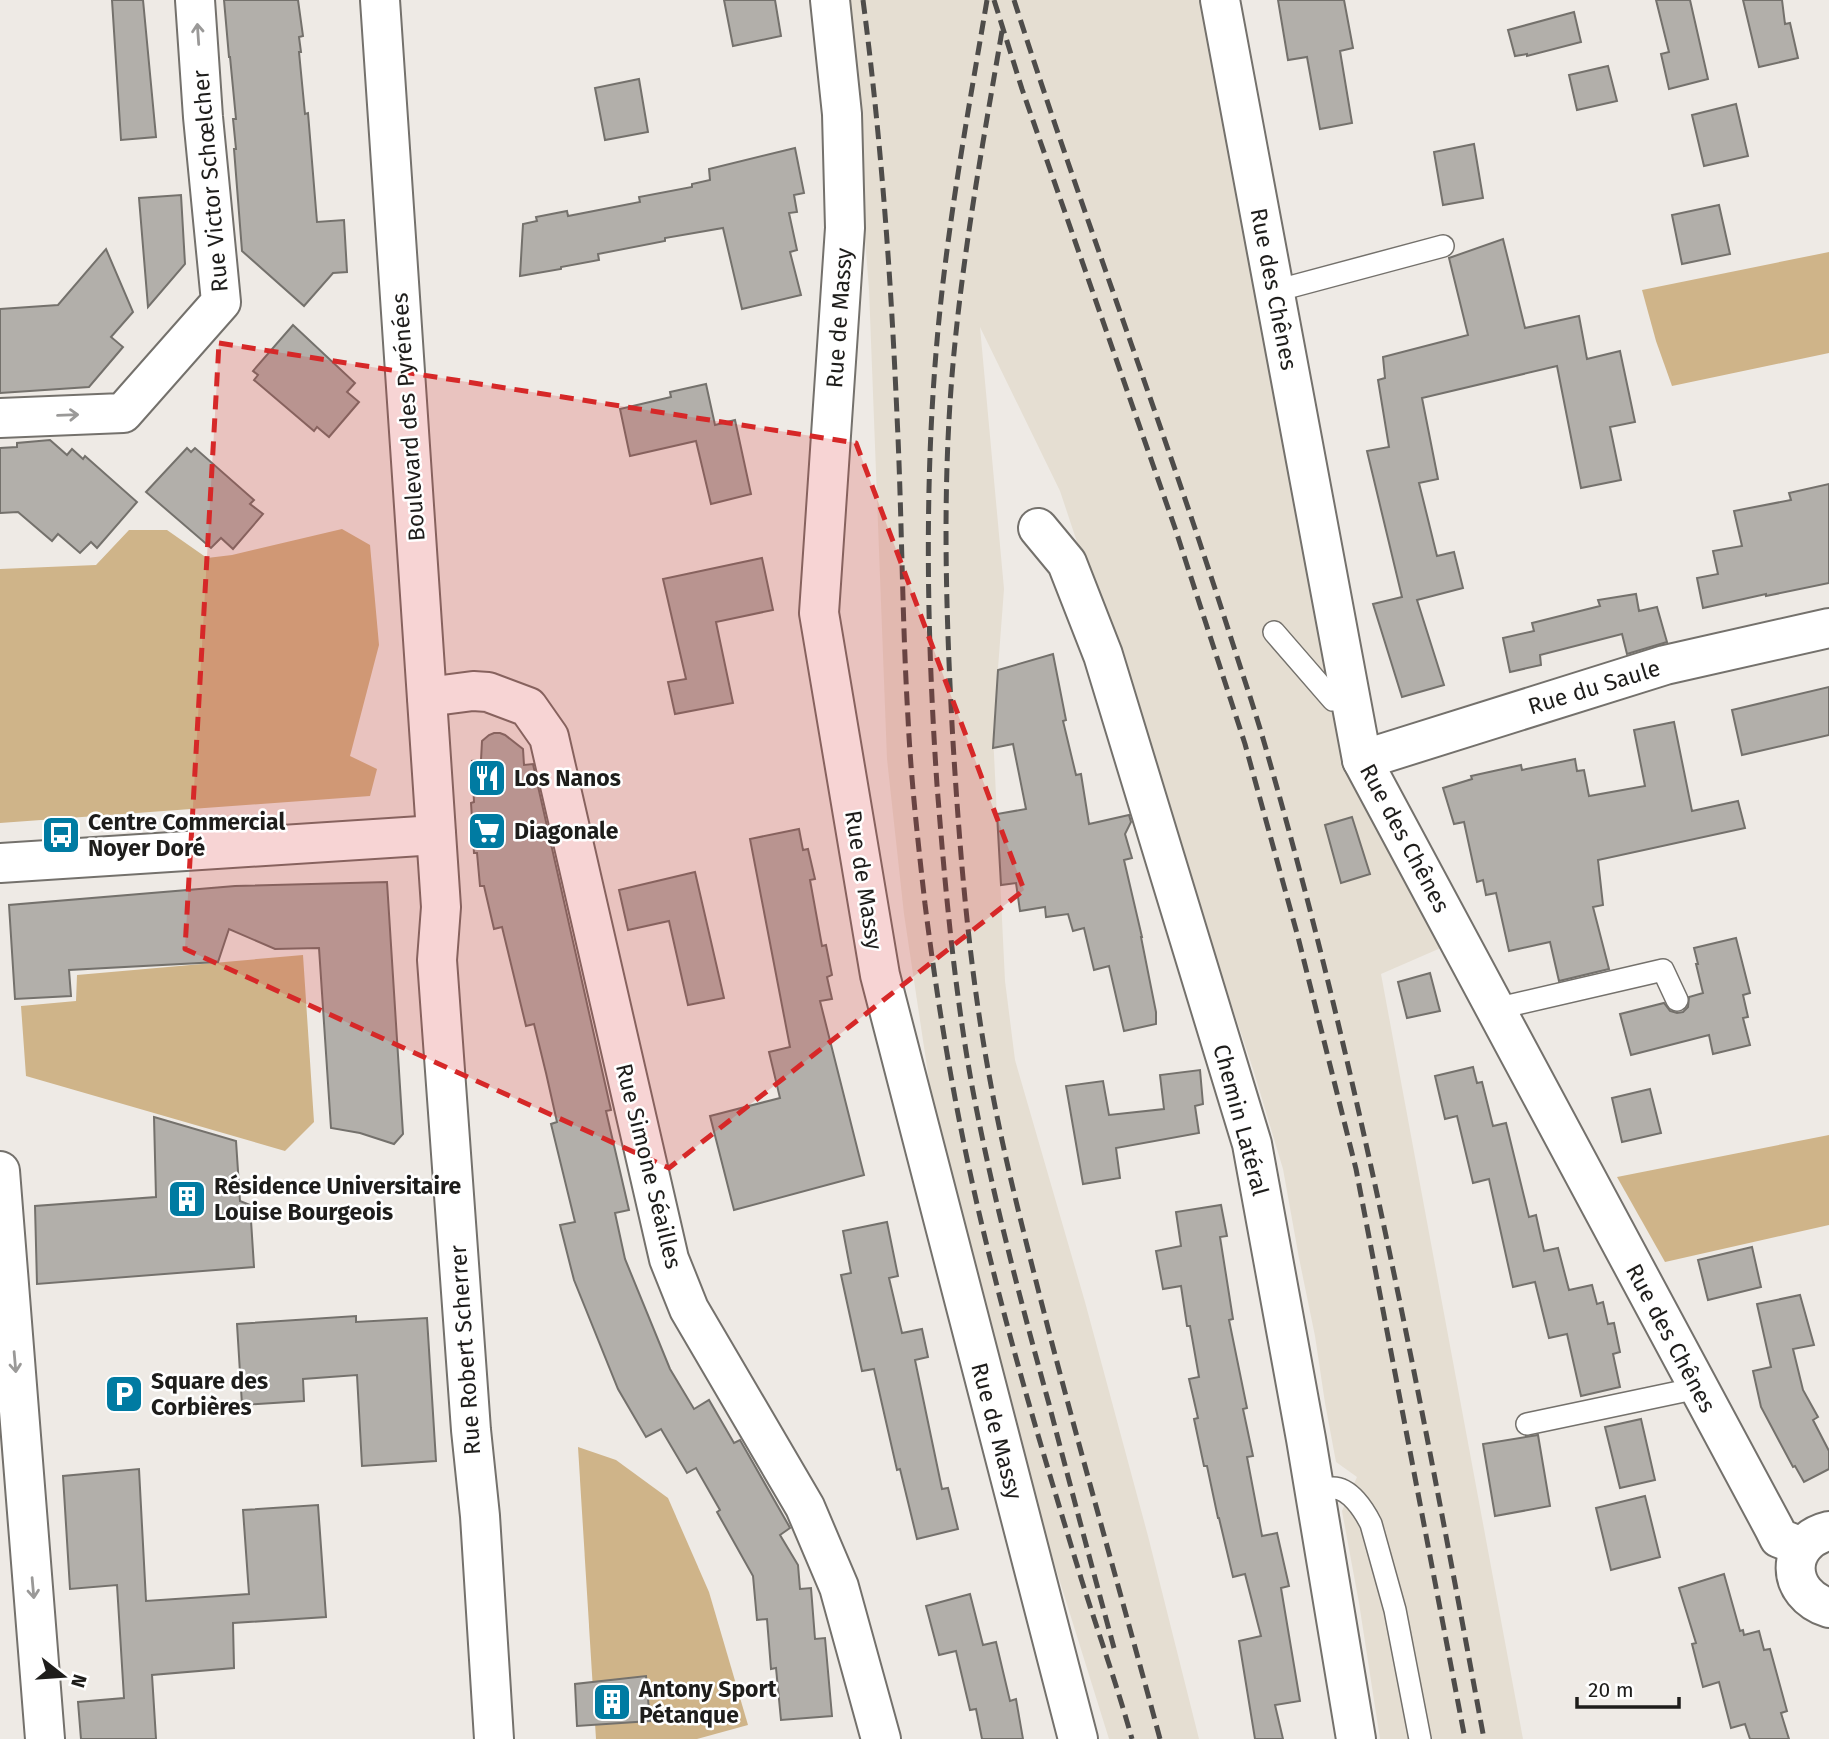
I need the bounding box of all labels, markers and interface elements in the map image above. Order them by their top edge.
one-way arrow [191,23,204,45]
street label: Rue Victor Schœlcher [186,69,234,293]
street label: Rue des Chênes [1245,206,1303,372]
street label: Rue de Massy [820,246,858,389]
street label: Boulevard des Pyrénées [385,292,431,542]
one-way arrow [56,409,79,422]
street label: Rue du Saule [1525,654,1663,720]
restaurant icon: Los Nanos [466,757,508,799]
street label: Rue des Chênes [1354,759,1456,917]
place label: Los Nanos [514,764,621,792]
place label: Centre Commercial Noyer Doré [88,808,285,862]
street label: Rue de Massy [839,808,889,952]
supermarket icon: Diagonale [466,810,508,852]
bus stop icon: Centre Commercial Noyer Doré [40,814,82,856]
place label: Diagonale [514,817,619,845]
street label: Chemin Latéral [1207,1041,1275,1199]
street label: Rue Simone Séailles [610,1060,688,1272]
place label: Résidence Universitaire Louise Bourgeois [214,1172,461,1226]
building icon: Résidence Universitaire Louise Bourgeois [166,1178,208,1220]
street label: Rue Robert Scherrer [444,1244,486,1456]
street label: Rue des Chênes [1620,1259,1722,1417]
one-way arrow [9,1350,22,1372]
street label: Rue de Massy [965,1359,1029,1503]
place label: Square des Corbières [151,1367,268,1421]
parking icon: Square des Corbières [103,1373,145,1415]
one-way arrow [27,1577,40,1599]
north arrow [28,1641,98,1711]
scale bar [1577,1666,1678,1710]
text: N [66,1671,92,1690]
place label: Antony Sport Pétanque [638,1675,778,1729]
text: 20 m [1588,1677,1634,1703]
building icon: Antony Sport Pétanque [591,1681,633,1723]

